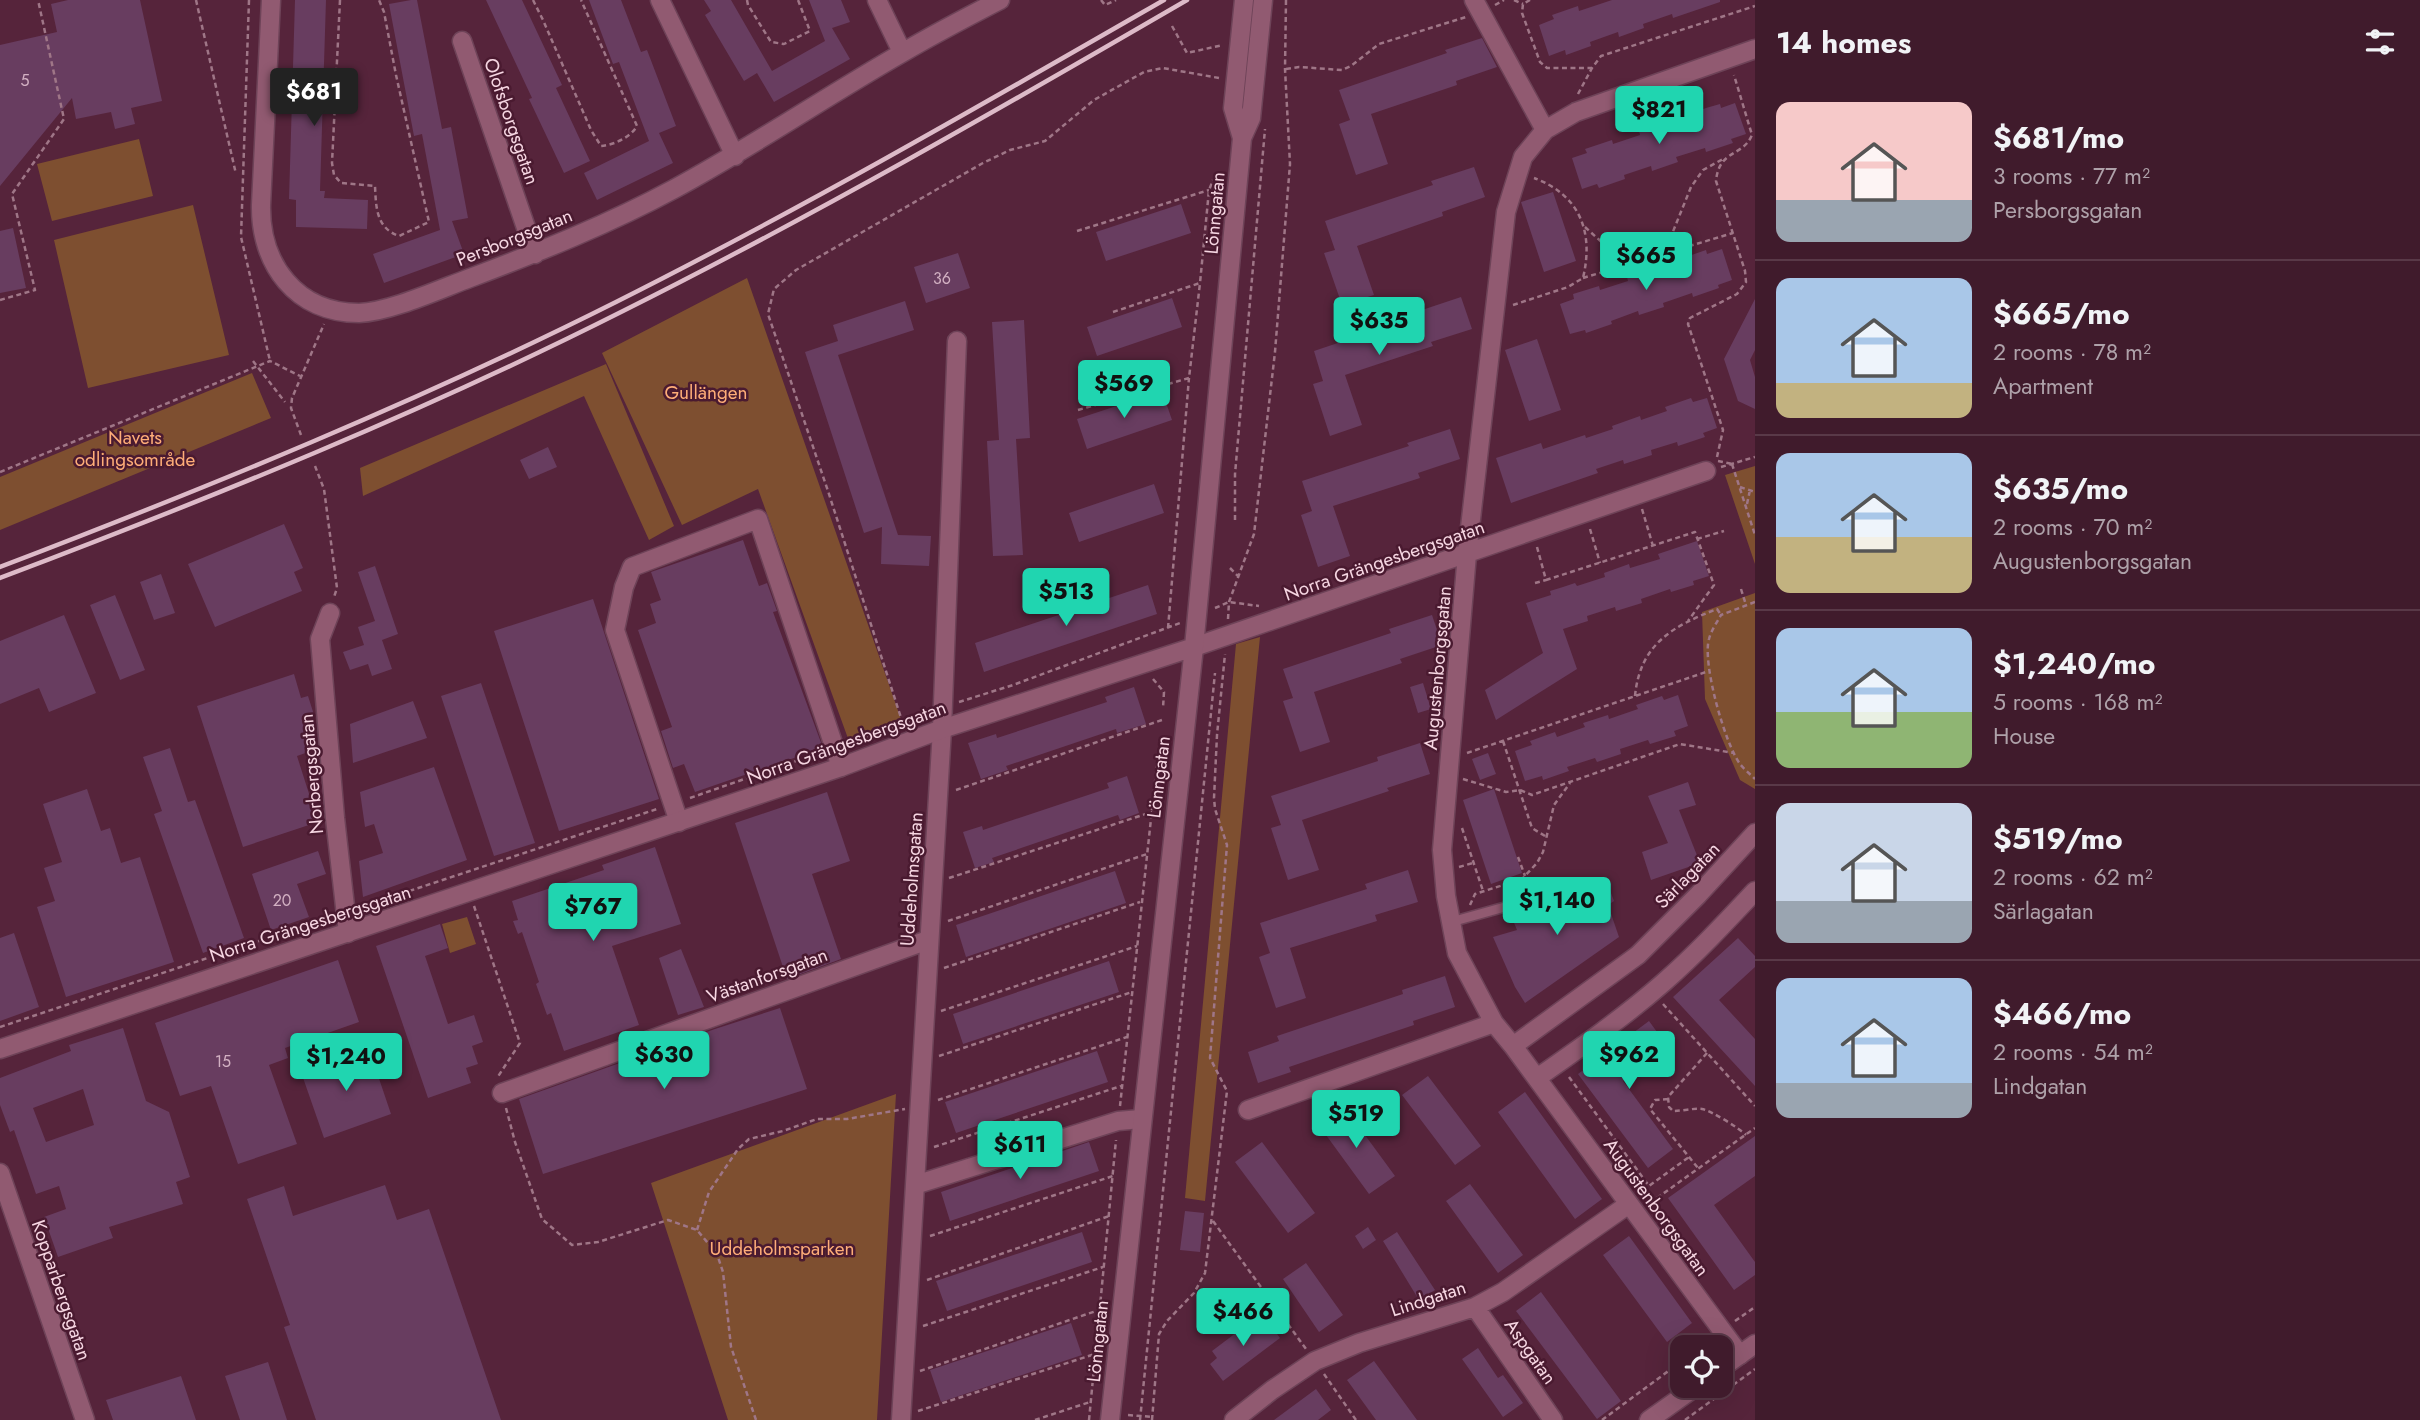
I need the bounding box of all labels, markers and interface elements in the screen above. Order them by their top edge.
text: 14 homes [1776,21,1911,64]
icon: filters [2361,23,2399,61]
street label: Olofsborgsgatan [477,54,546,188]
pin: $681 [273,68,355,128]
house number: 5 [20,69,30,92]
text: $681 [286,74,342,108]
pin: $821 [1618,86,1700,146]
text: $821 [1631,92,1687,126]
text: $681/mo [1993,116,2124,159]
icon: home [1832,130,1916,214]
text: 3 rooms · 77 m² [1993,159,2150,193]
street label: Lönngatan [1197,171,1232,255]
text: Persborgsgatan [1993,193,2142,227]
street label: Persborgsgatan [452,202,576,273]
pin: $665 [1605,232,1687,292]
text: $665 [1616,238,1676,272]
house number: 36 [933,267,951,290]
text: $665/mo [1993,292,2130,335]
pin: $635 [1338,298,1420,357]
text: $635 [1350,303,1408,337]
icon: home [1832,306,1916,390]
text: 2 rooms · 78 m² [1993,335,2151,369]
pin: $569 [1083,360,1165,420]
text: $569 [1094,366,1154,400]
text: Apartment [1993,369,2093,403]
park label: Gullängen [664,379,748,406]
park label: Navets odlingsområde [75,424,195,473]
text: $635/mo [1993,467,2128,510]
icon: home [1832,481,1916,565]
text: 2 rooms · 70 m² [1993,510,2152,544]
street label: Norra Grängesbergsgatan [1280,513,1488,608]
text: Augustenborgsgatan [1993,544,2192,578]
pin: $513 [1025,568,1107,628]
text: $513 [1038,574,1094,608]
street label: Augustenborgsgatan [1417,585,1458,751]
text: $1,240/mo [1993,642,2156,685]
icon: home [1832,656,1916,740]
text: 5 rooms · 168 m² [1993,685,2162,719]
street label: Norra Grängesbergsgatan [743,694,950,791]
street label: Norbergsgatan [293,713,330,835]
text: House [1993,719,2055,753]
street label: Lönngatan [1140,734,1177,820]
street label: Uddeholmsgatan [893,811,930,947]
text: $519/mo [1993,817,2123,860]
icon: home [1832,831,1916,915]
street label: Särlagatan [1649,836,1726,915]
text: 2 rooms · 62 m² [1993,860,2153,894]
street label: Norra Grängesbergsgatan [206,878,414,969]
pin: $1,140 [1500,878,1614,937]
text: $1,140 [1519,883,1595,917]
pin: $767 [552,884,634,943]
house number: 20 [273,889,291,912]
text: $767 [564,889,622,923]
text: Särlagatan [1993,894,2094,928]
street label: Västanforsgatan [703,941,831,1010]
text: $466/mo [1993,992,2131,1035]
icon: home [1832,1006,1916,1090]
pin: $630 [623,1032,705,1091]
pin: $962 [1588,1032,1670,1091]
pin: $1,240 [289,1034,403,1093]
text: 2 rooms · 54 m² [1993,1035,2153,1069]
text: $630 [634,1037,694,1071]
text: $962 [1599,1037,1659,1071]
text: $1,240 [306,1039,386,1073]
house number: 15 [215,1050,231,1073]
text: Lindgatan [1993,1069,2087,1103]
pin: $519 [1315,1090,1397,1150]
text: $519 [1328,1096,1384,1130]
pin: $611 [979,1122,1061,1181]
text: $611 [993,1127,1047,1161]
street label: Augustenborgsgatan [1597,1133,1716,1282]
street label: Kopparbergsgatan [25,1216,98,1364]
park label: Uddeholmsparken [710,1235,854,1262]
street label: Lindgatan [1387,1274,1469,1323]
pin: $466 [1202,1288,1284,1348]
text: $466 [1212,1294,1274,1328]
street label: Lönngatan [1080,1299,1115,1384]
street label: Aspgatan [1498,1313,1563,1390]
map controls [1670,1335,1733,1398]
button: locate [1670,1335,1733,1398]

